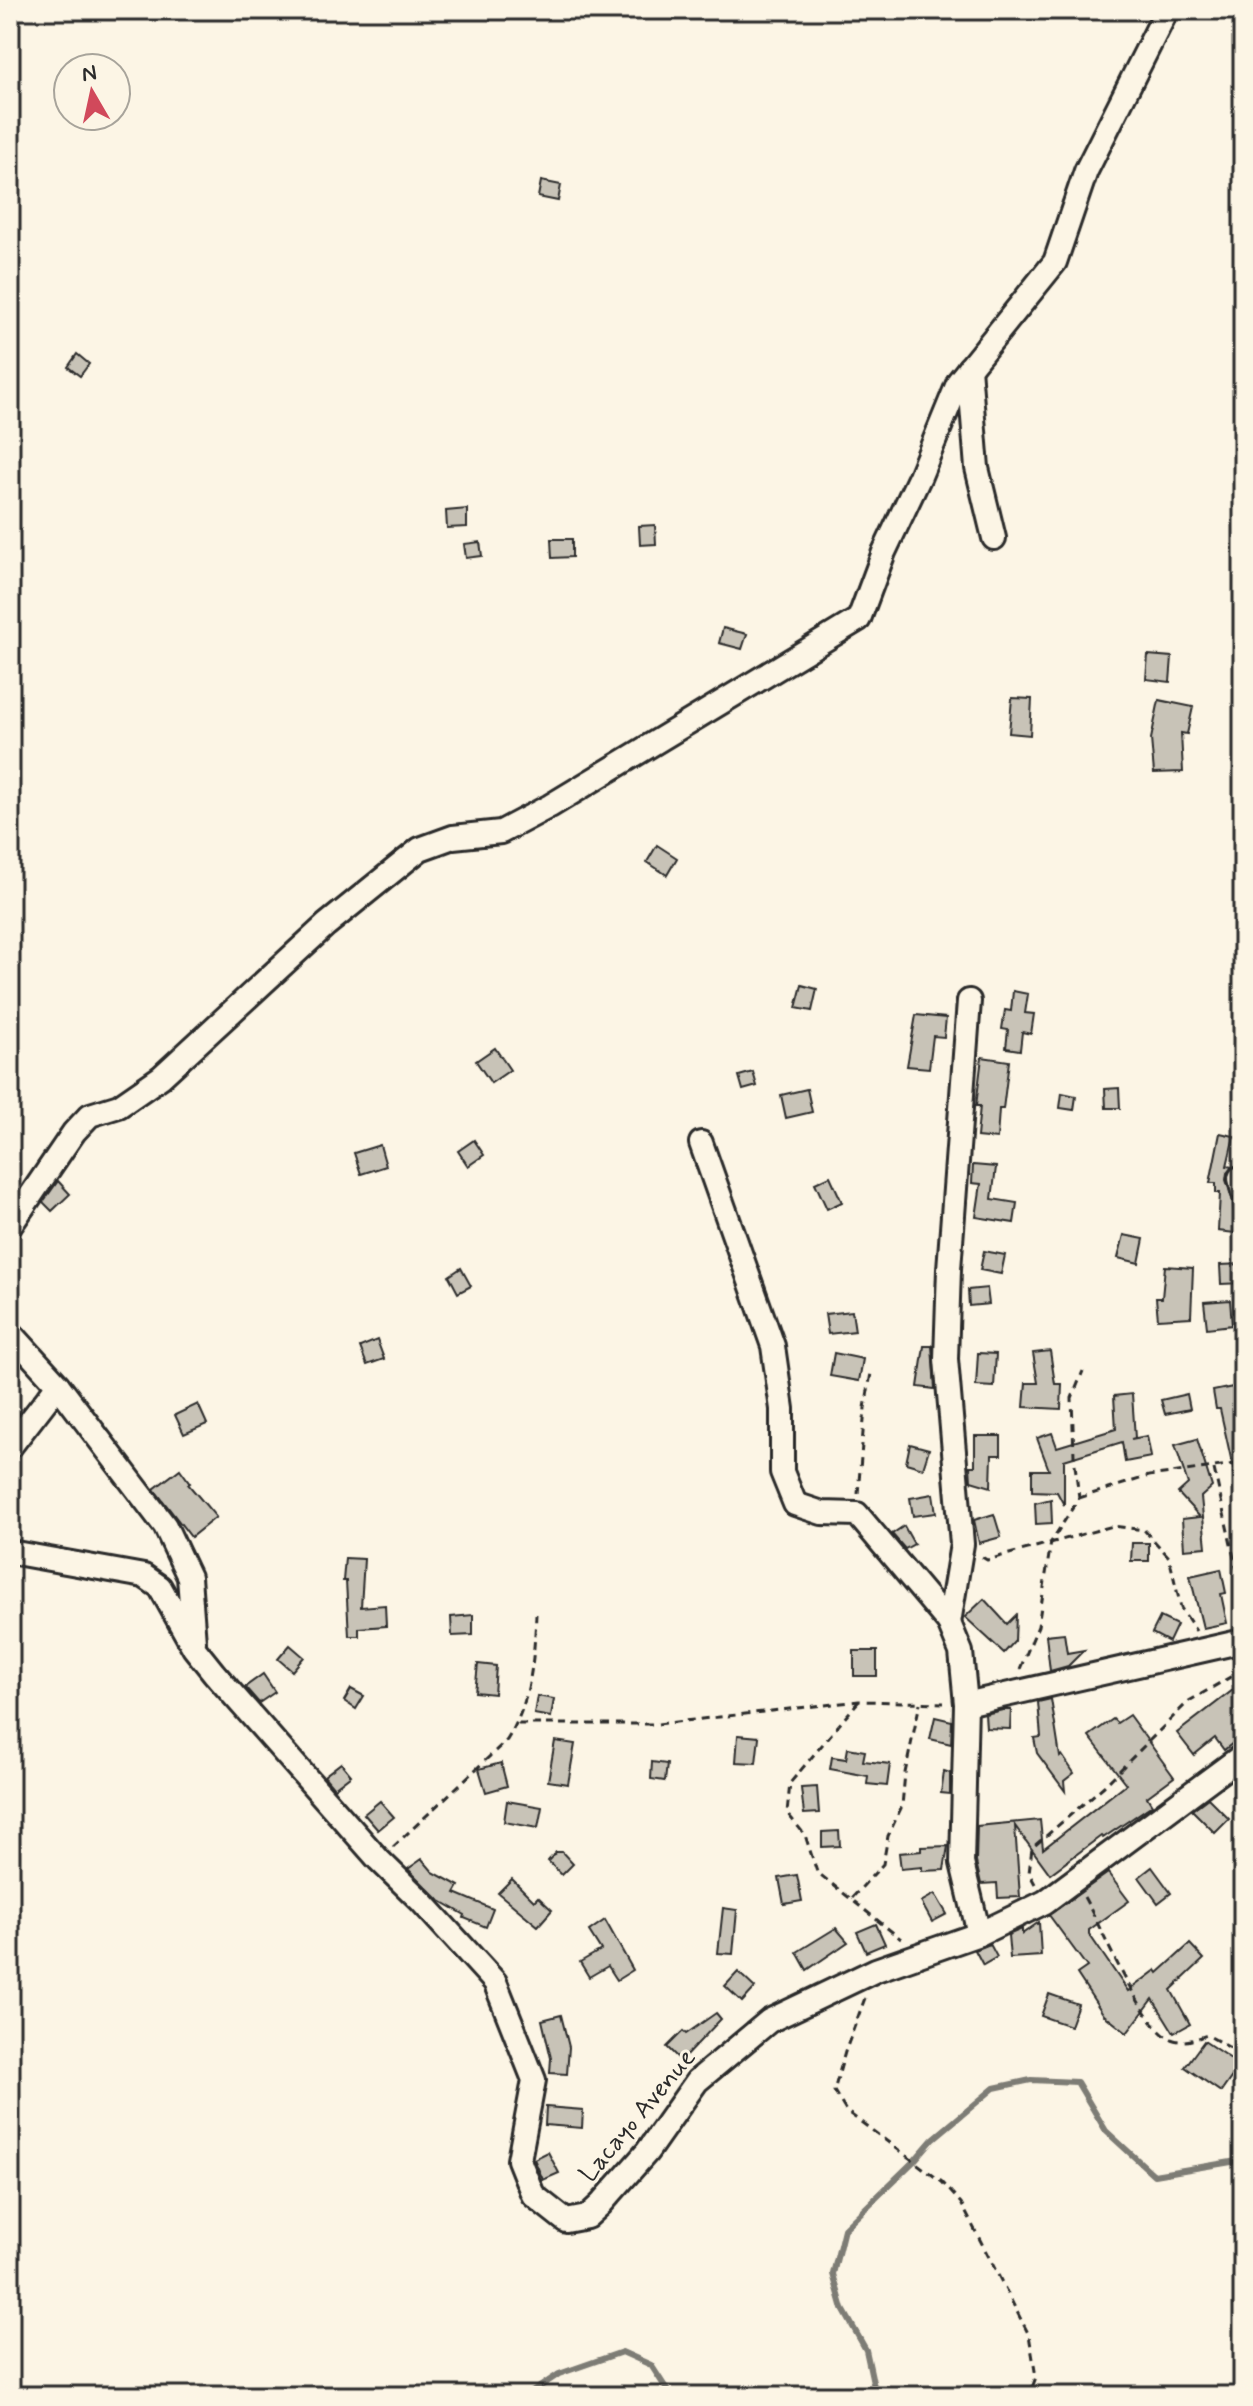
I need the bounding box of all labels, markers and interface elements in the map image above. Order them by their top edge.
north arrow [52,52,132,132]
text: N [80,59,99,89]
street label: Lacayo Avenue [572,2042,704,2190]

